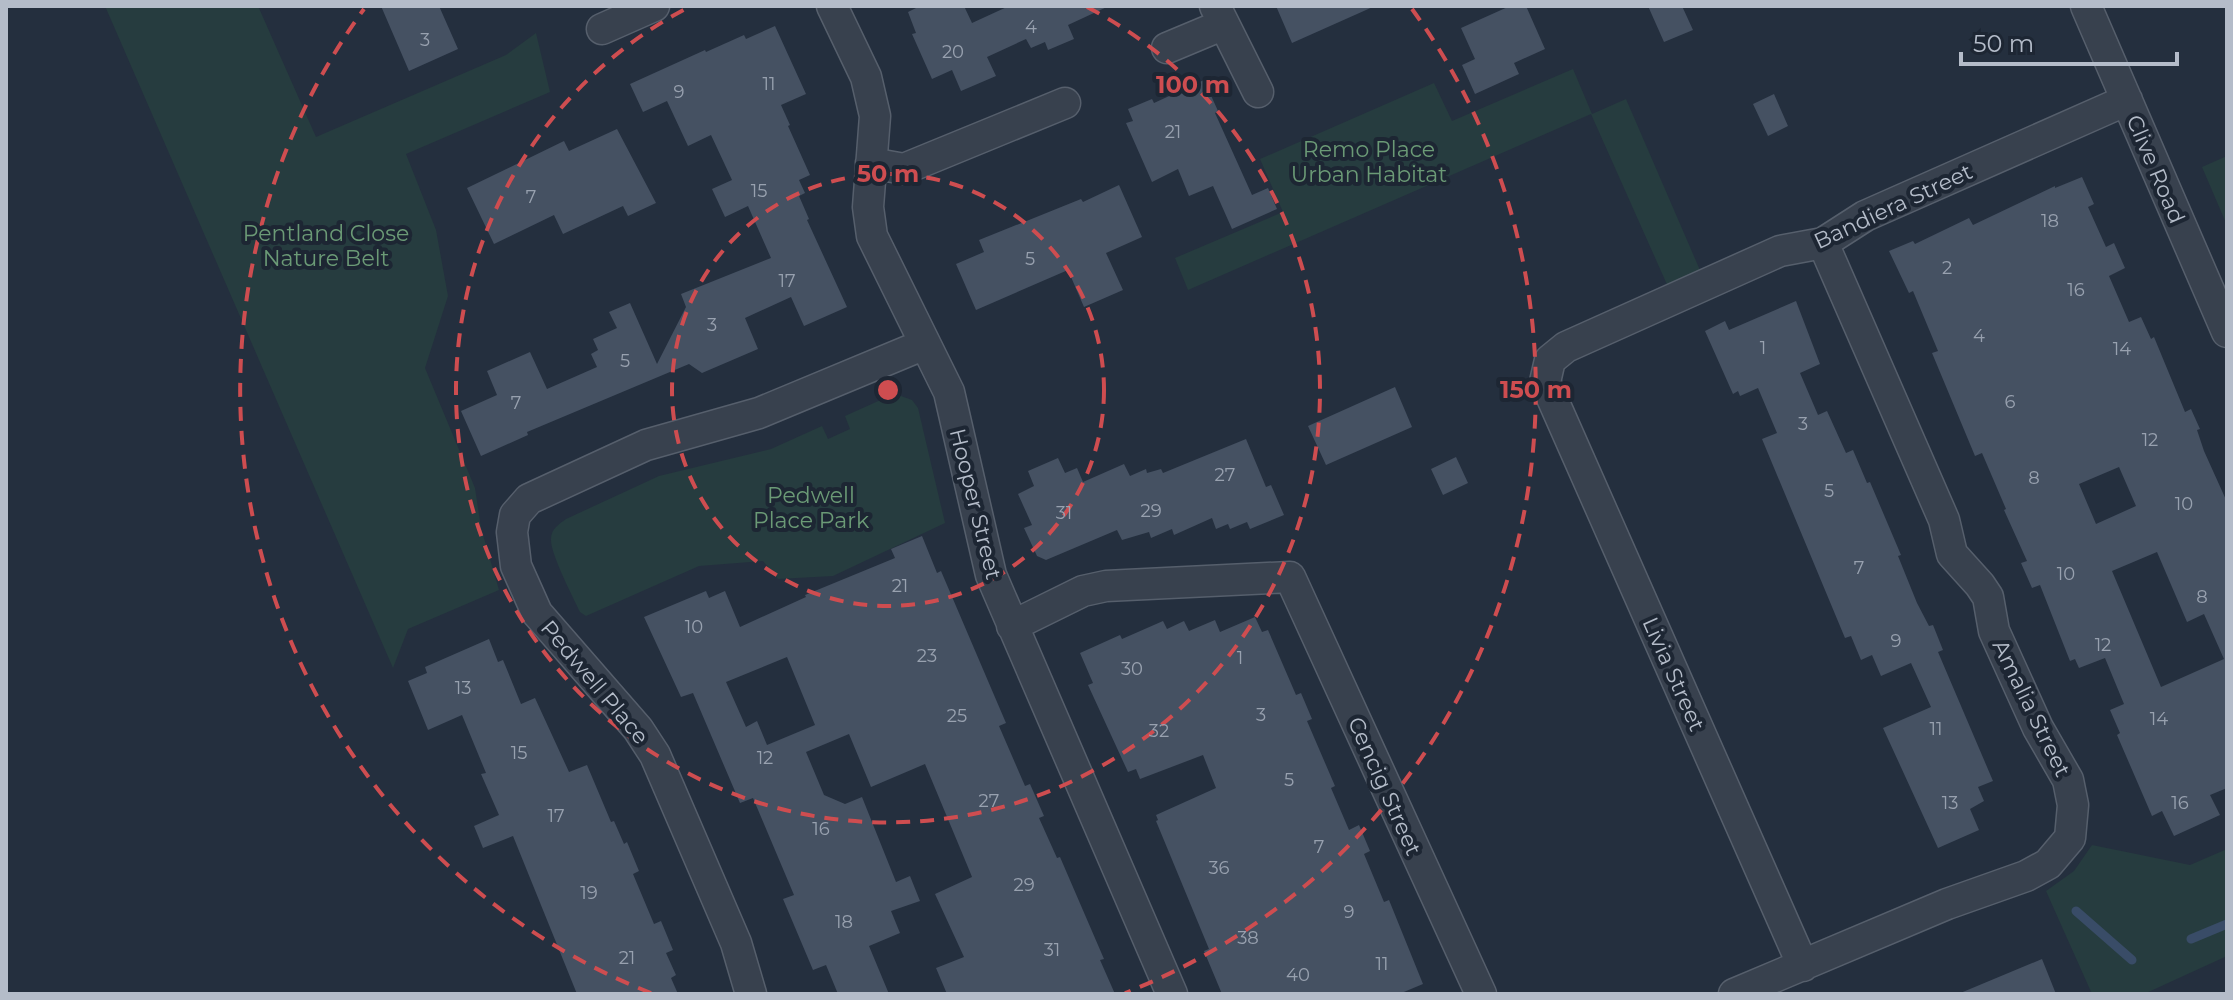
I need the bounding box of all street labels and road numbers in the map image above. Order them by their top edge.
street label: Clive Road [2121,111,2191,228]
street label: Bandiera Street [1810,158,1977,255]
street label: Hooper Street [944,426,1007,583]
street label: Livia Street [1636,613,1711,735]
street label: Pedwell Place [535,615,654,750]
street label: Amalia Street [1987,635,2076,781]
street label: Cencig Street [1342,713,1427,860]

